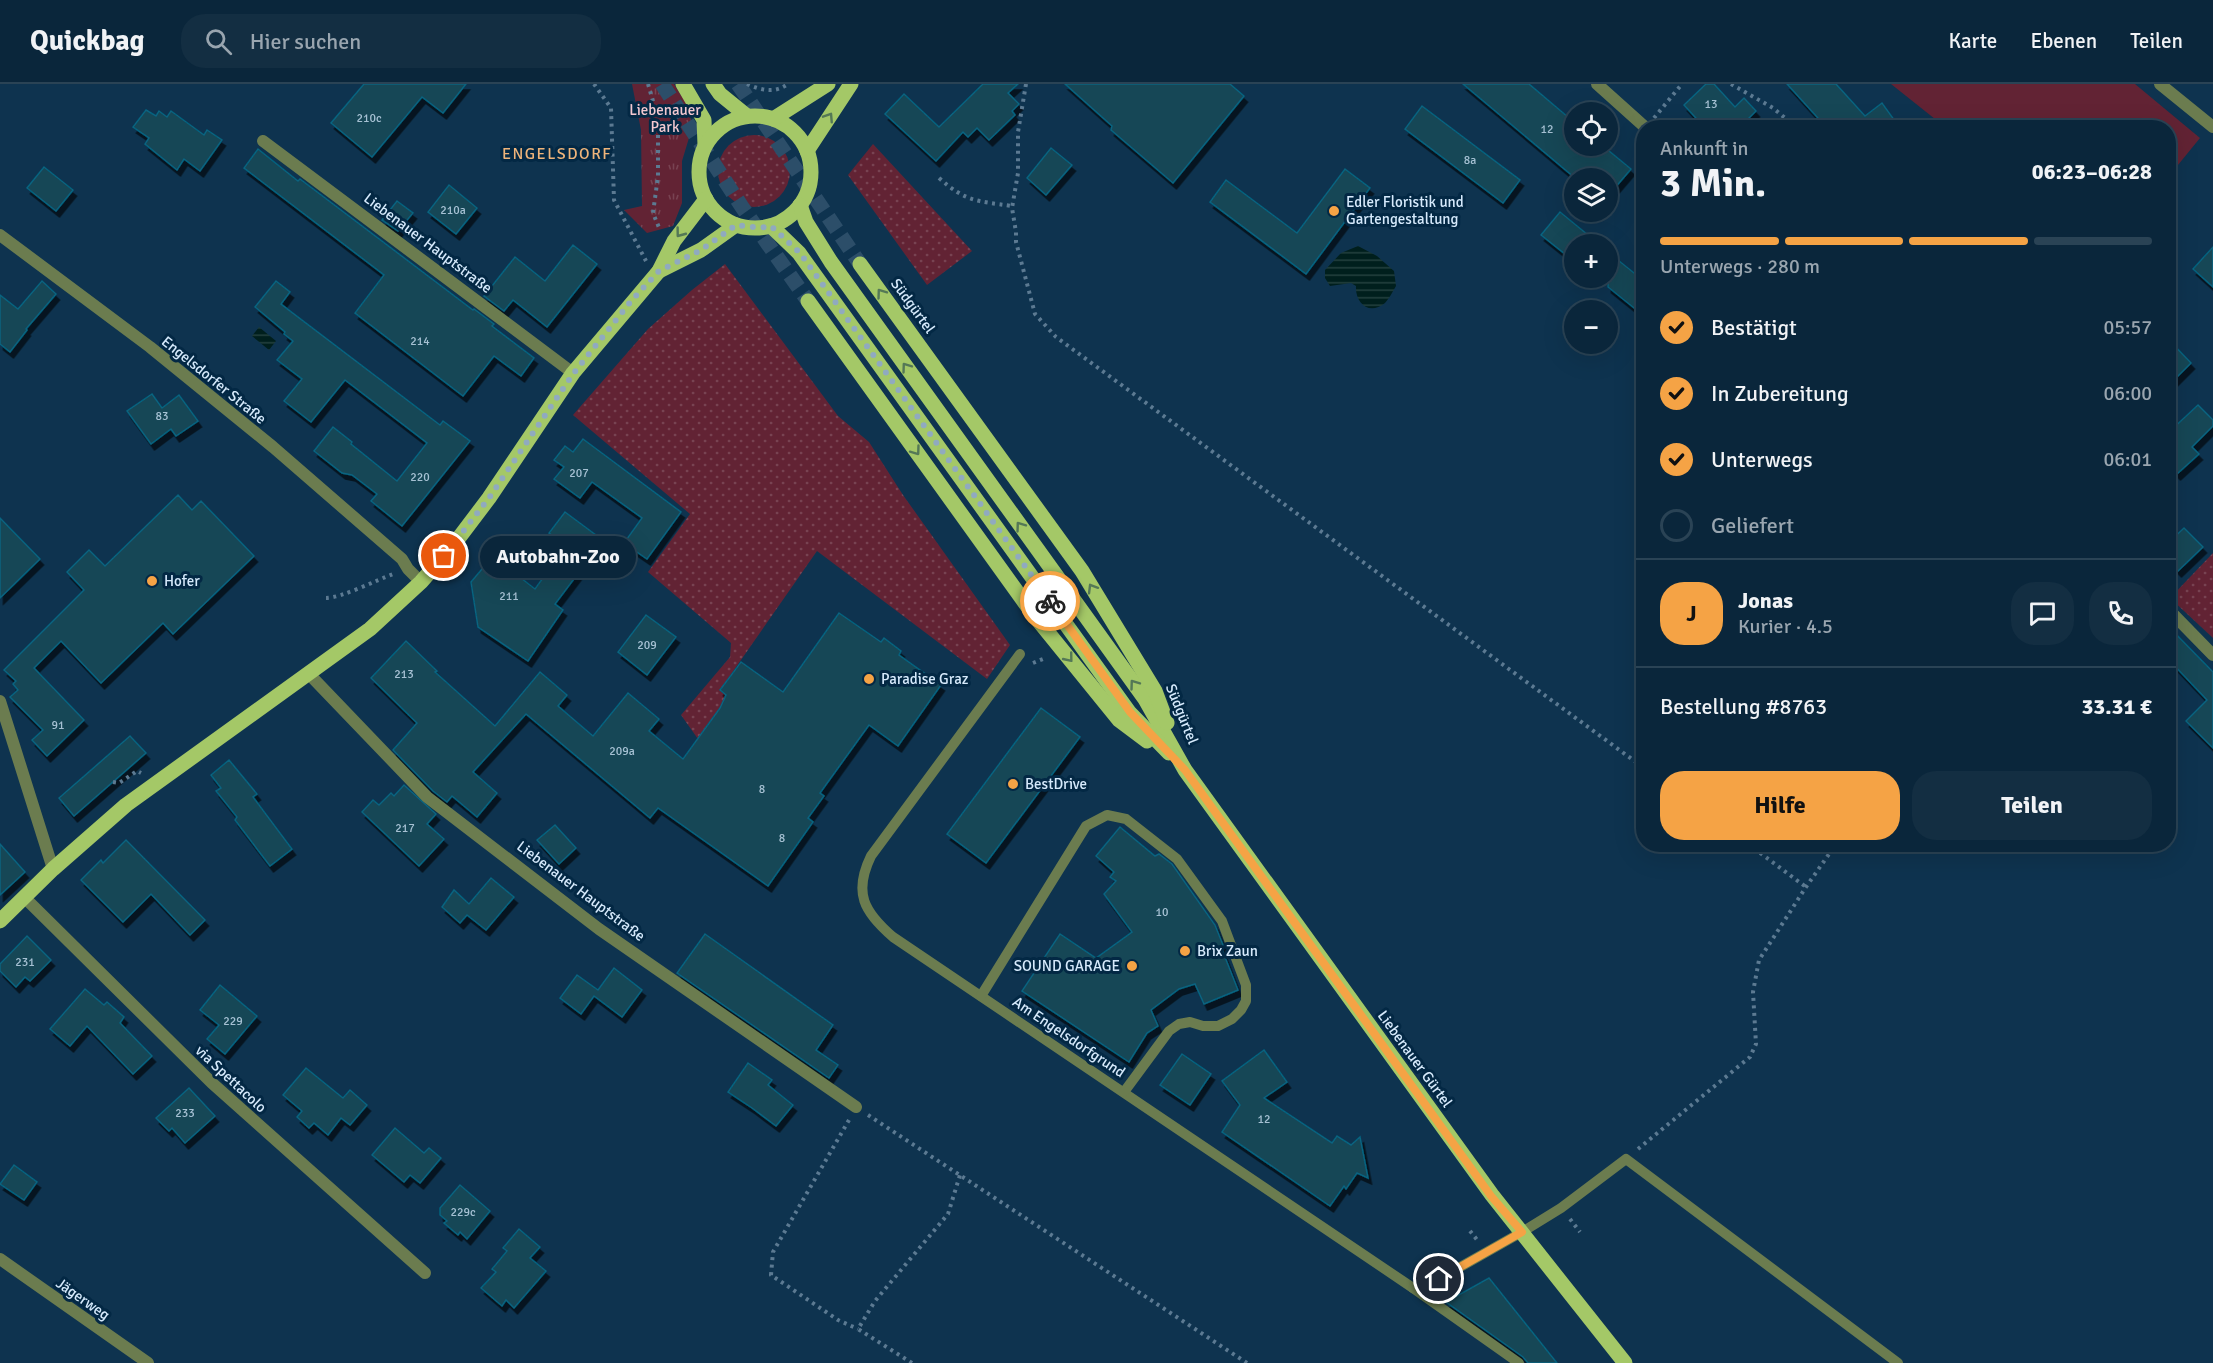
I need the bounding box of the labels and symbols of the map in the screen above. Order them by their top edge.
house number: 13 [1705,97,1717,112]
park label: Liebenauer Park [629,101,701,136]
house number: 210c [356,111,382,126]
one-way arrow [822,113,833,124]
house number: 12 [1541,122,1553,137]
district label: ENGELSDORF [502,144,612,164]
house number: 8a [1464,153,1476,168]
street label: Liebenauer Hauptstraße [360,189,496,297]
place label: Edler Floristik und Gartengestaltung [1346,193,1464,228]
house number: 210a [440,203,466,218]
marker: Edler Floristik und Gartengestaltung [1327,204,1341,218]
one-way arrow [676,227,687,238]
street label: Südgürtel [887,275,939,337]
one-way arrow [877,288,888,299]
street label: Engelsdorfer Straße [158,332,270,428]
house number: 214 [410,334,430,349]
one-way arrow [903,363,914,374]
house number: 83 [156,409,168,424]
one-way arrow [909,444,920,455]
house number: 207 [569,466,589,481]
house number: 220 [410,470,430,485]
one-way arrow [1016,521,1027,532]
pin [418,530,469,581]
callout: Autobahn-Zoo [480,535,636,577]
courier [1020,571,1080,631]
place label: Hofer [164,572,200,590]
marker: Hofer [145,574,159,588]
one-way arrow [1088,584,1100,594]
house number: 211 [499,589,519,604]
house number: 209 [637,638,657,653]
one-way arrow [1062,651,1073,662]
house number: 213 [394,667,414,682]
place label: Paradise Graz [881,670,969,688]
marker: Paradise Graz [862,672,876,686]
one-way arrow [1130,679,1141,690]
street label: Südgürtel [1162,681,1202,747]
house number: 91 [52,718,64,733]
house number: 209a [609,744,635,759]
place label: BestDrive [1025,775,1087,793]
marker: BestDrive [1006,777,1020,791]
house number: 8 [759,782,765,797]
house number: 217 [395,821,415,836]
house number: 8 [779,831,785,846]
street label: Liebenauer Hauptstraße [513,837,649,945]
house number: 10 [1156,905,1168,920]
place label: Brix Zaun [1197,942,1258,960]
marker: Brix Zaun [1178,944,1192,958]
house number: 231 [15,955,35,970]
place label: SOUND GARAGE [1014,957,1120,975]
marker: SOUND GARAGE [1125,959,1139,973]
street label: Am Engelsdorfgrund [1009,993,1129,1081]
street label: Liebenauer Gürtel [1374,1007,1456,1111]
house number: 229 [223,1014,243,1029]
street label: via Spettacolo [192,1042,270,1116]
house number: 233 [175,1106,195,1121]
house number: 12 [1258,1112,1270,1127]
house number: 229c [450,1205,476,1220]
pin [1413,1253,1464,1304]
street label: Jägerweg [53,1274,113,1324]

